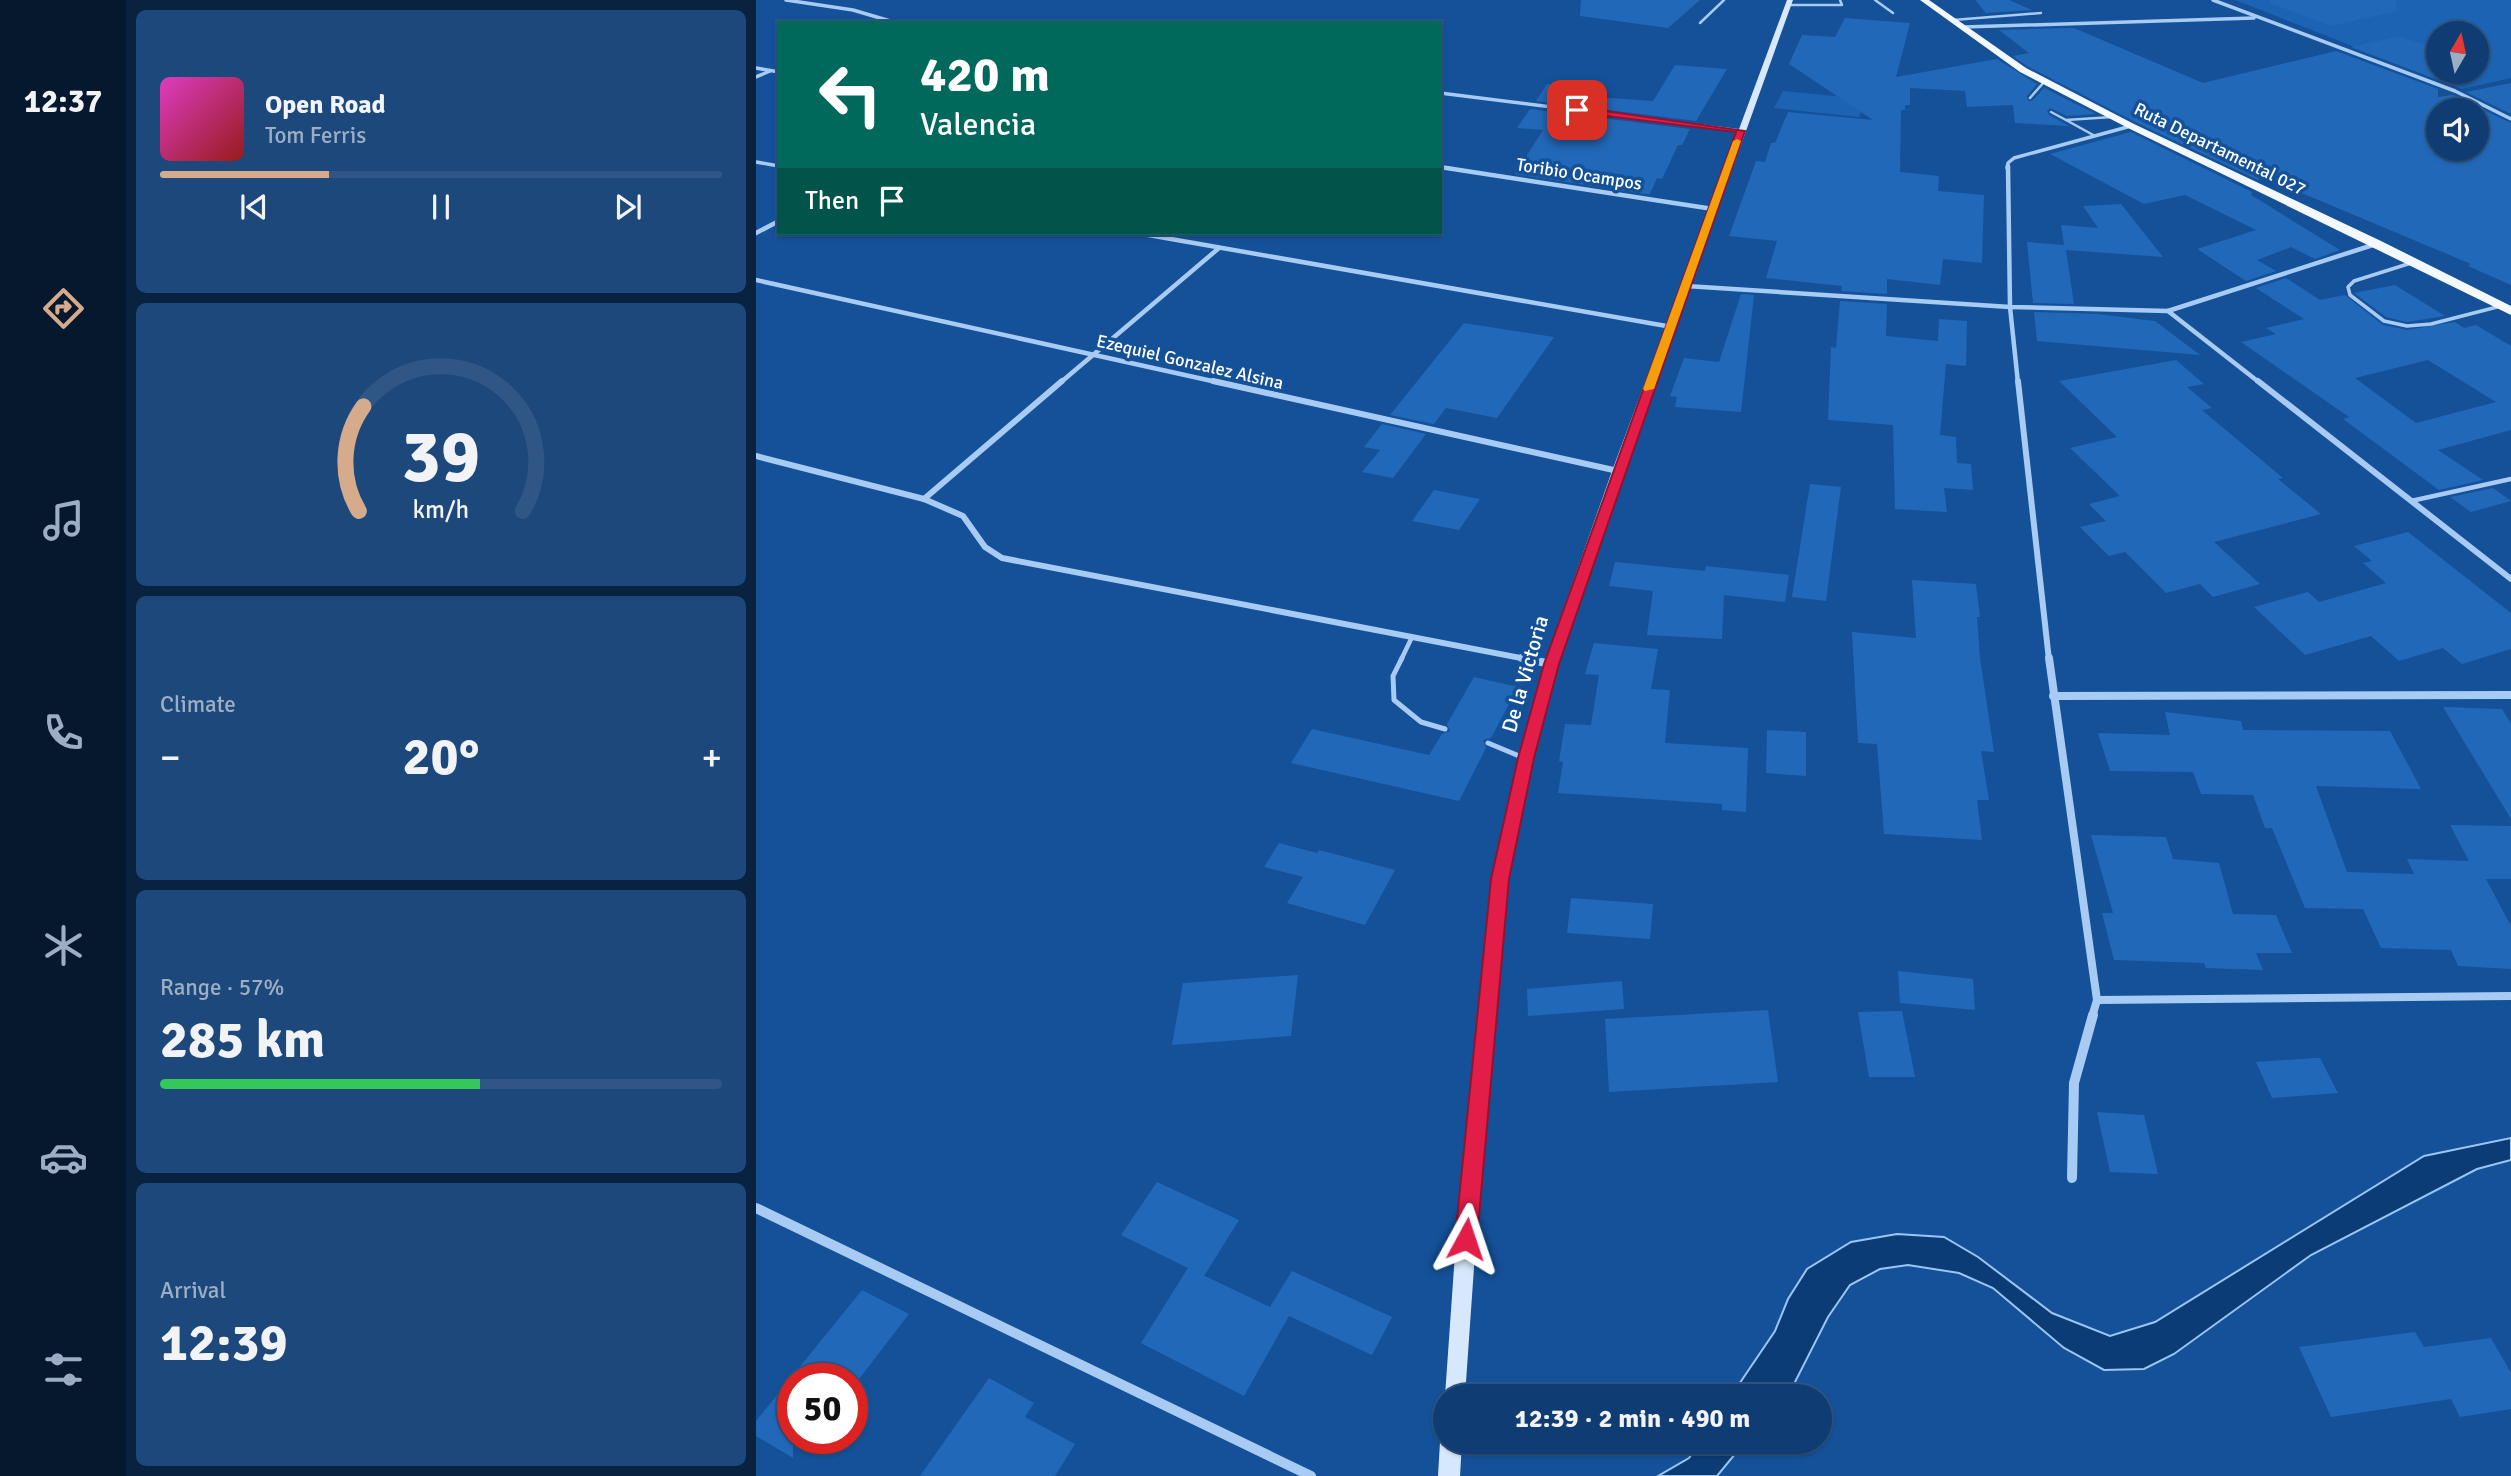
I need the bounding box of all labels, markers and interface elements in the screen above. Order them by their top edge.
north arrow [2426,21,2488,84]
map controls [2426,21,2489,161]
text: 420 m [920,45,1050,105]
icon: left [805,49,896,140]
pin [1547,80,1607,140]
text: 12:37 [24,82,102,121]
text: Open Road [265,89,386,121]
icon: arrive [1558,91,1596,129]
street label: Ruta Departamental 027 [2131,98,2309,200]
button: sound [2426,98,2489,161]
text: Valencia [920,105,1036,144]
text: Tom Ferris [265,121,366,150]
street label: Toribio Ocampos [1515,153,1643,195]
icon: arrive [873,182,911,220]
text: Then [805,185,859,217]
icon: previous [235,188,273,226]
icon: pause [422,188,460,226]
icon: next [609,188,647,226]
icon: directions [39,284,88,333]
street label: Ezequiel Gonzalez Alsina [1094,330,1286,394]
text: 39 [402,413,480,502]
text: km/h [413,494,469,525]
icon: music [39,496,88,545]
street label: De la Victoria [1496,613,1554,735]
text: Climate [160,690,236,719]
icon: phone [39,708,88,757]
text: 20° [403,725,479,789]
text: − [160,734,181,781]
text: + [701,734,722,781]
icon: climate [39,921,88,970]
text: Range · 57% [160,973,284,1002]
text: 285 km [160,1008,325,1072]
icon: car [39,1133,88,1182]
position arrow [1429,1202,1503,1276]
text: Arrival [160,1276,226,1305]
text: 12:39 [160,1311,288,1375]
icon: filters [39,1345,88,1394]
speed limit sign: 50 [777,1363,868,1454]
text: 12:39 · 2 min · 490 m [1515,1403,1750,1435]

